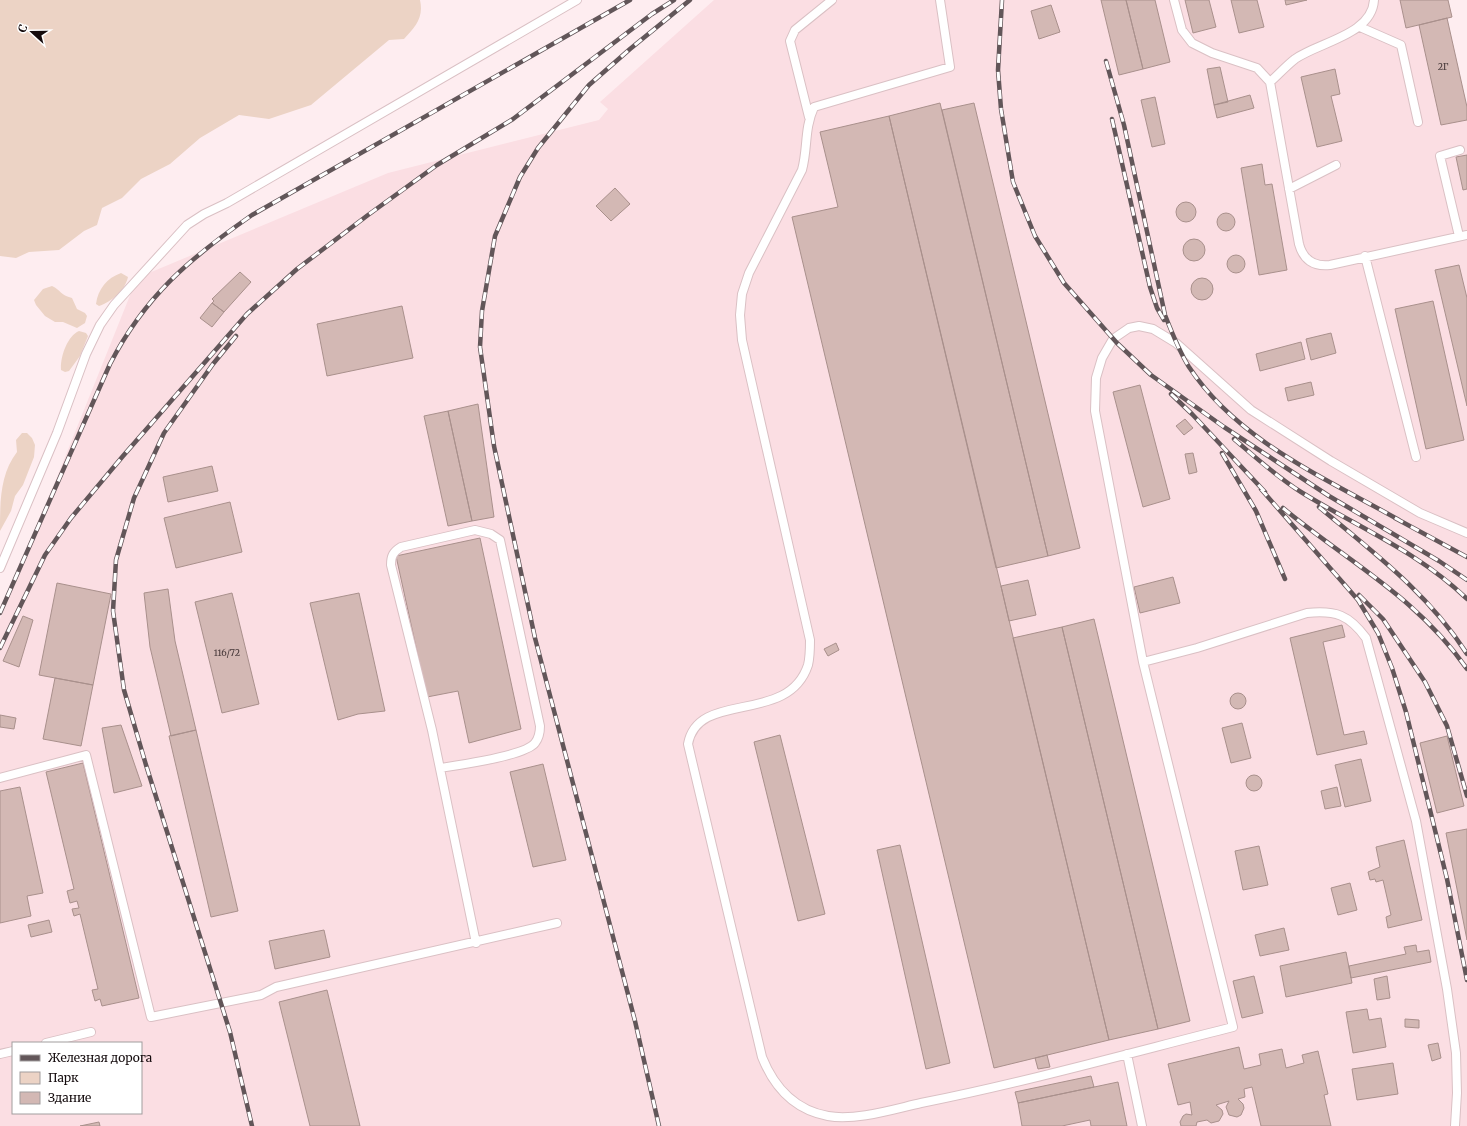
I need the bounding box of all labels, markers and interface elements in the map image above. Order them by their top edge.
north arrow [12,12,52,52]
text: С [15,23,31,34]
house number: 2Г [1438,61,1449,72]
house number: 116/72 [214,647,240,658]
legend [12,1042,142,1114]
text: Железная дорога [48,1050,153,1065]
text: Парк [48,1070,79,1085]
text: Здание [48,1090,91,1105]

